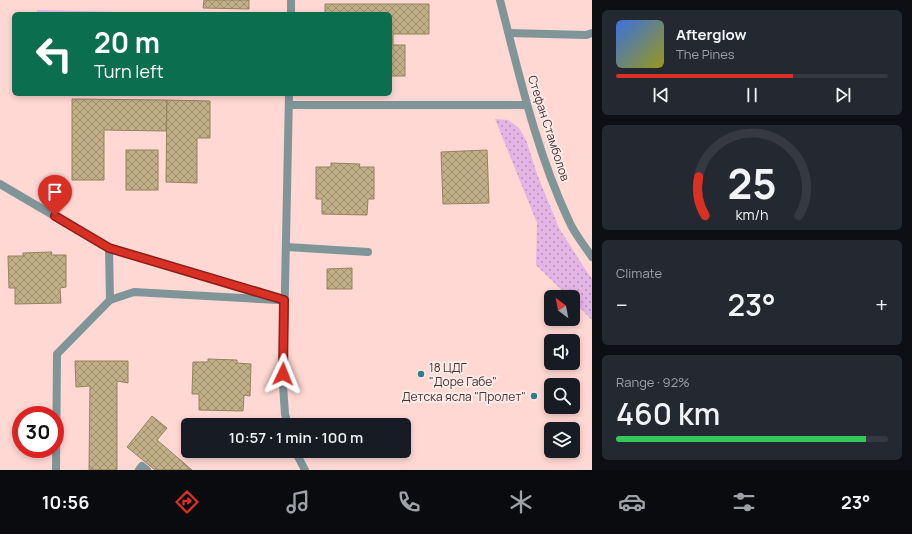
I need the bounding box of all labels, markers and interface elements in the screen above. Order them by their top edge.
text: 20 m [94,23,160,61]
text: Afterglow [676,24,747,45]
icon: left [28,28,80,80]
text: The Pines [676,45,735,63]
text: Turn left [94,59,164,83]
street label: Стефан Стамболов [524,73,574,184]
icon: previous [650,84,672,106]
icon: pause [741,84,763,106]
icon: next [832,84,854,106]
text: 25 [727,154,777,210]
pin [38,175,72,216]
icon: arrive [44,181,66,203]
text: km/h [735,204,769,223]
text: Climate [616,264,662,282]
text: 23° [727,284,776,325]
north arrow [544,290,580,326]
map controls [544,290,580,458]
text: − [616,290,628,320]
text: + [875,290,888,320]
button: sound [544,334,580,370]
position arrow [262,353,304,395]
place label: 18 ЦДГ "Доре Габе" [429,359,497,390]
marker: 18 ЦДГ "Доре Габе" [416,369,426,379]
text: Range · 92% [616,373,690,391]
button: search [544,378,580,414]
place label: Детска ясла "Пролет" [402,388,526,405]
marker: Детска ясла "Пролет" [529,391,539,401]
text: 460 km [616,393,720,434]
speed limit sign: 30 [12,406,64,458]
button: layers [544,422,580,458]
text: 10:57 · 1 min · 100 m [229,427,363,448]
icon: directions [173,488,201,516]
icon: music [284,488,312,516]
icon: phone [395,488,423,516]
icon: climate [507,488,535,516]
icon: car [618,488,646,516]
icon: filters [730,488,758,516]
text: 10:56 [42,490,89,514]
text: 23° [841,490,870,514]

